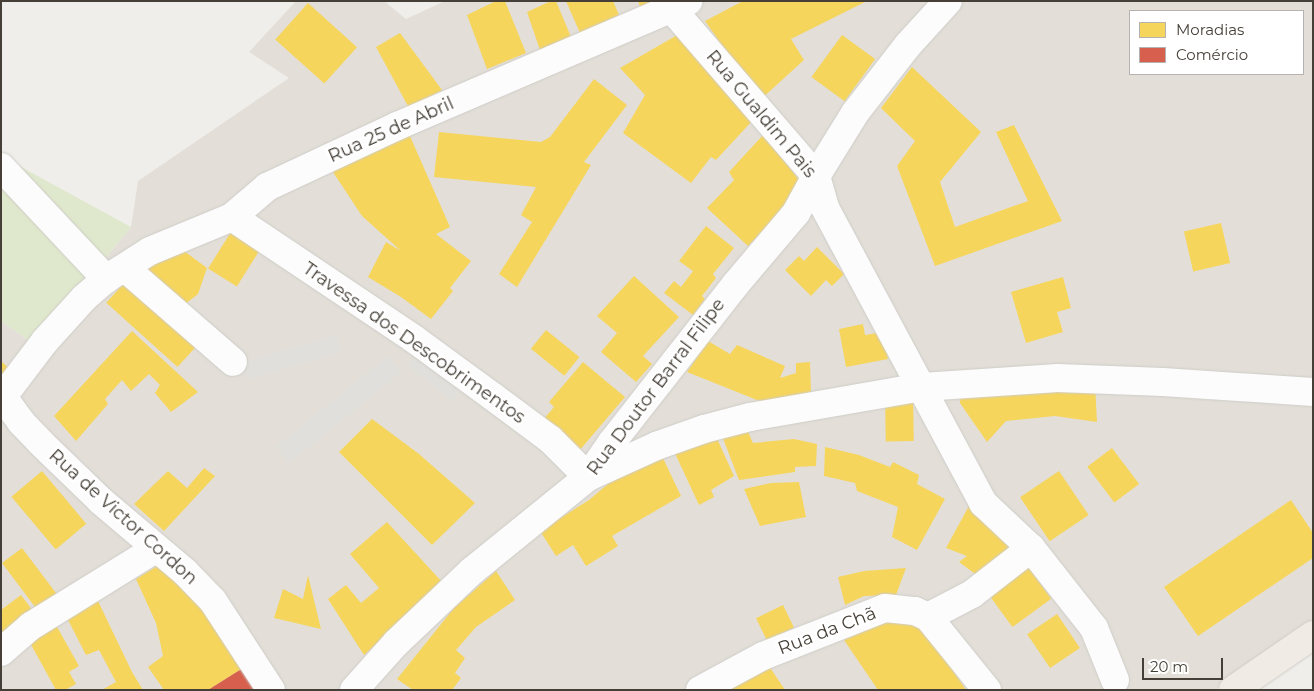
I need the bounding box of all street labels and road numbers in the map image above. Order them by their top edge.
street label: Rua Gualdim Pais [701,46,821,182]
street label: Rua 25 de Abril [325,93,457,167]
street label: Travessa dos Descobrimentos [299,258,529,428]
street label: Rua Doutor Barral Filipe [582,294,730,480]
street label: Rua de Victor Cordon [44,445,202,589]
street label: Rua da Chã [775,602,879,660]

